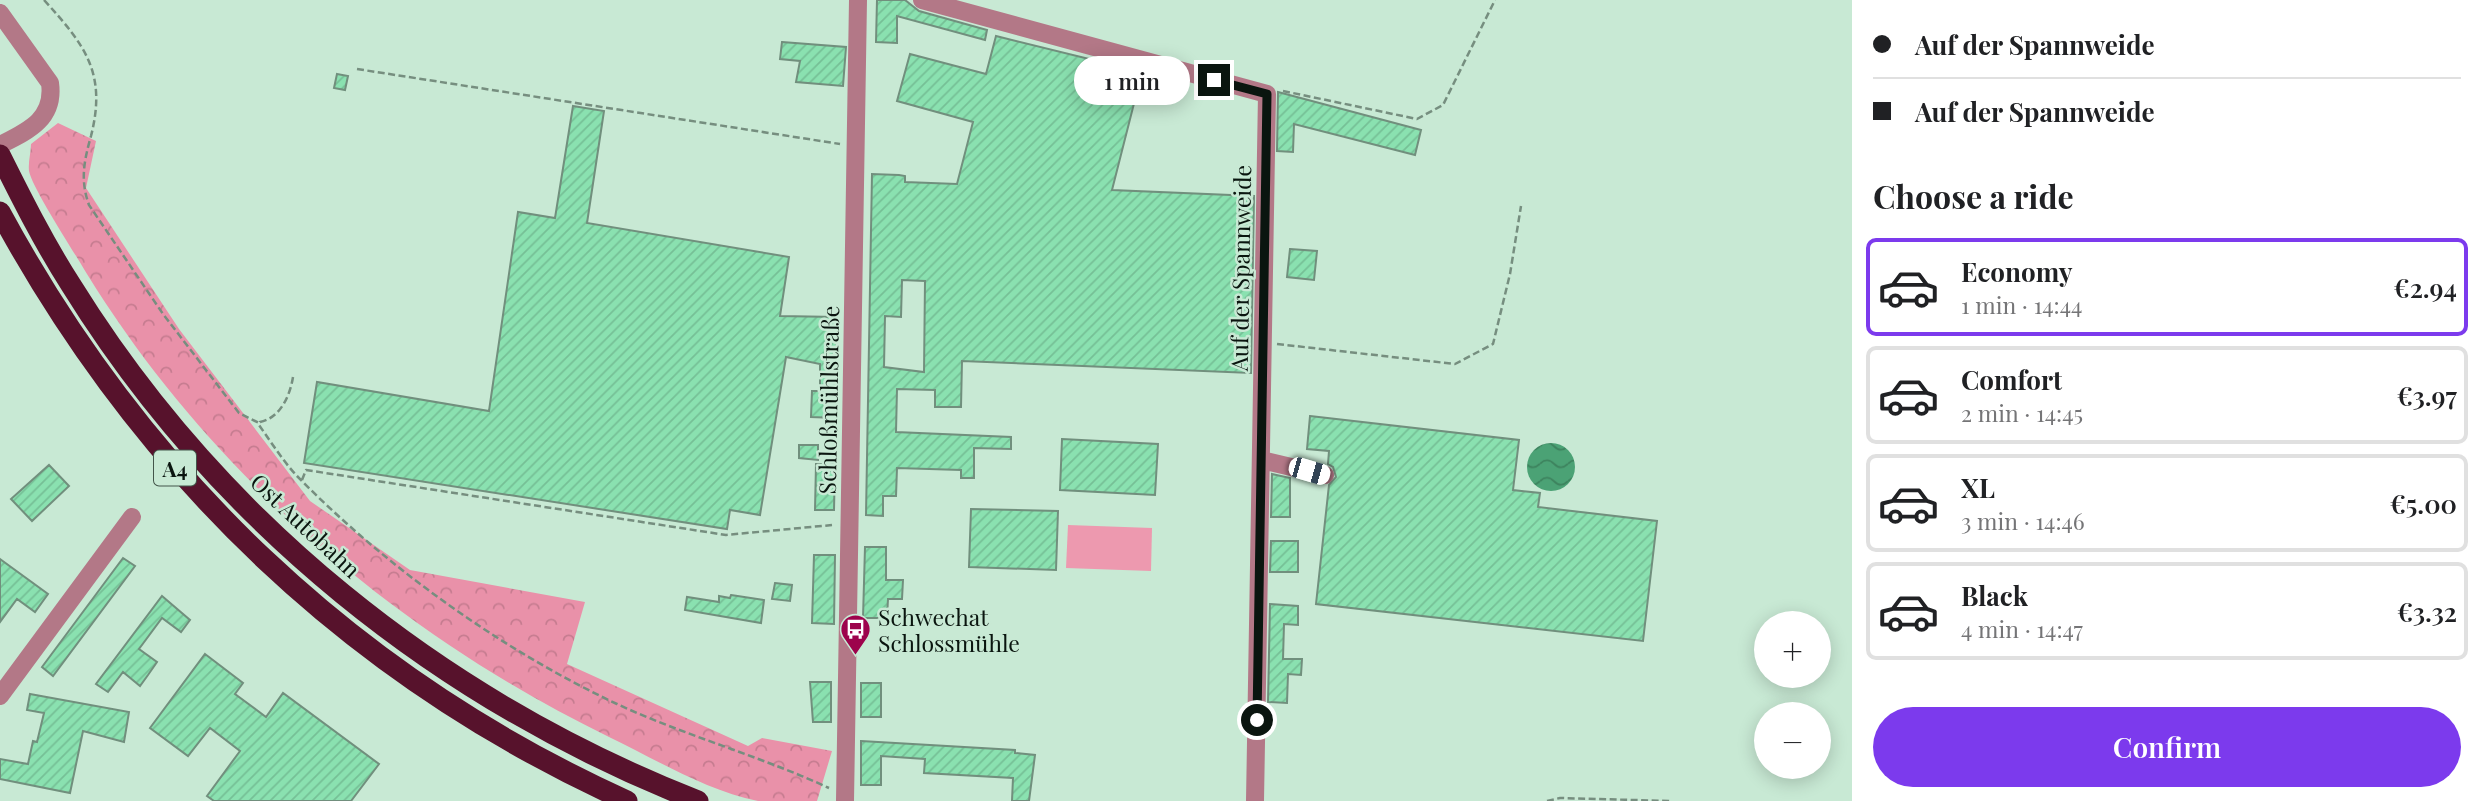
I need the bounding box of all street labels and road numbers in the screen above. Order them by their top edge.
street label: Auf der Spannweide [1223,165,1257,372]
street label: Schloßmühlstraße [811,305,845,495]
road number: A4 [154,450,196,486]
street label: Ost Autobahn [244,466,368,584]

